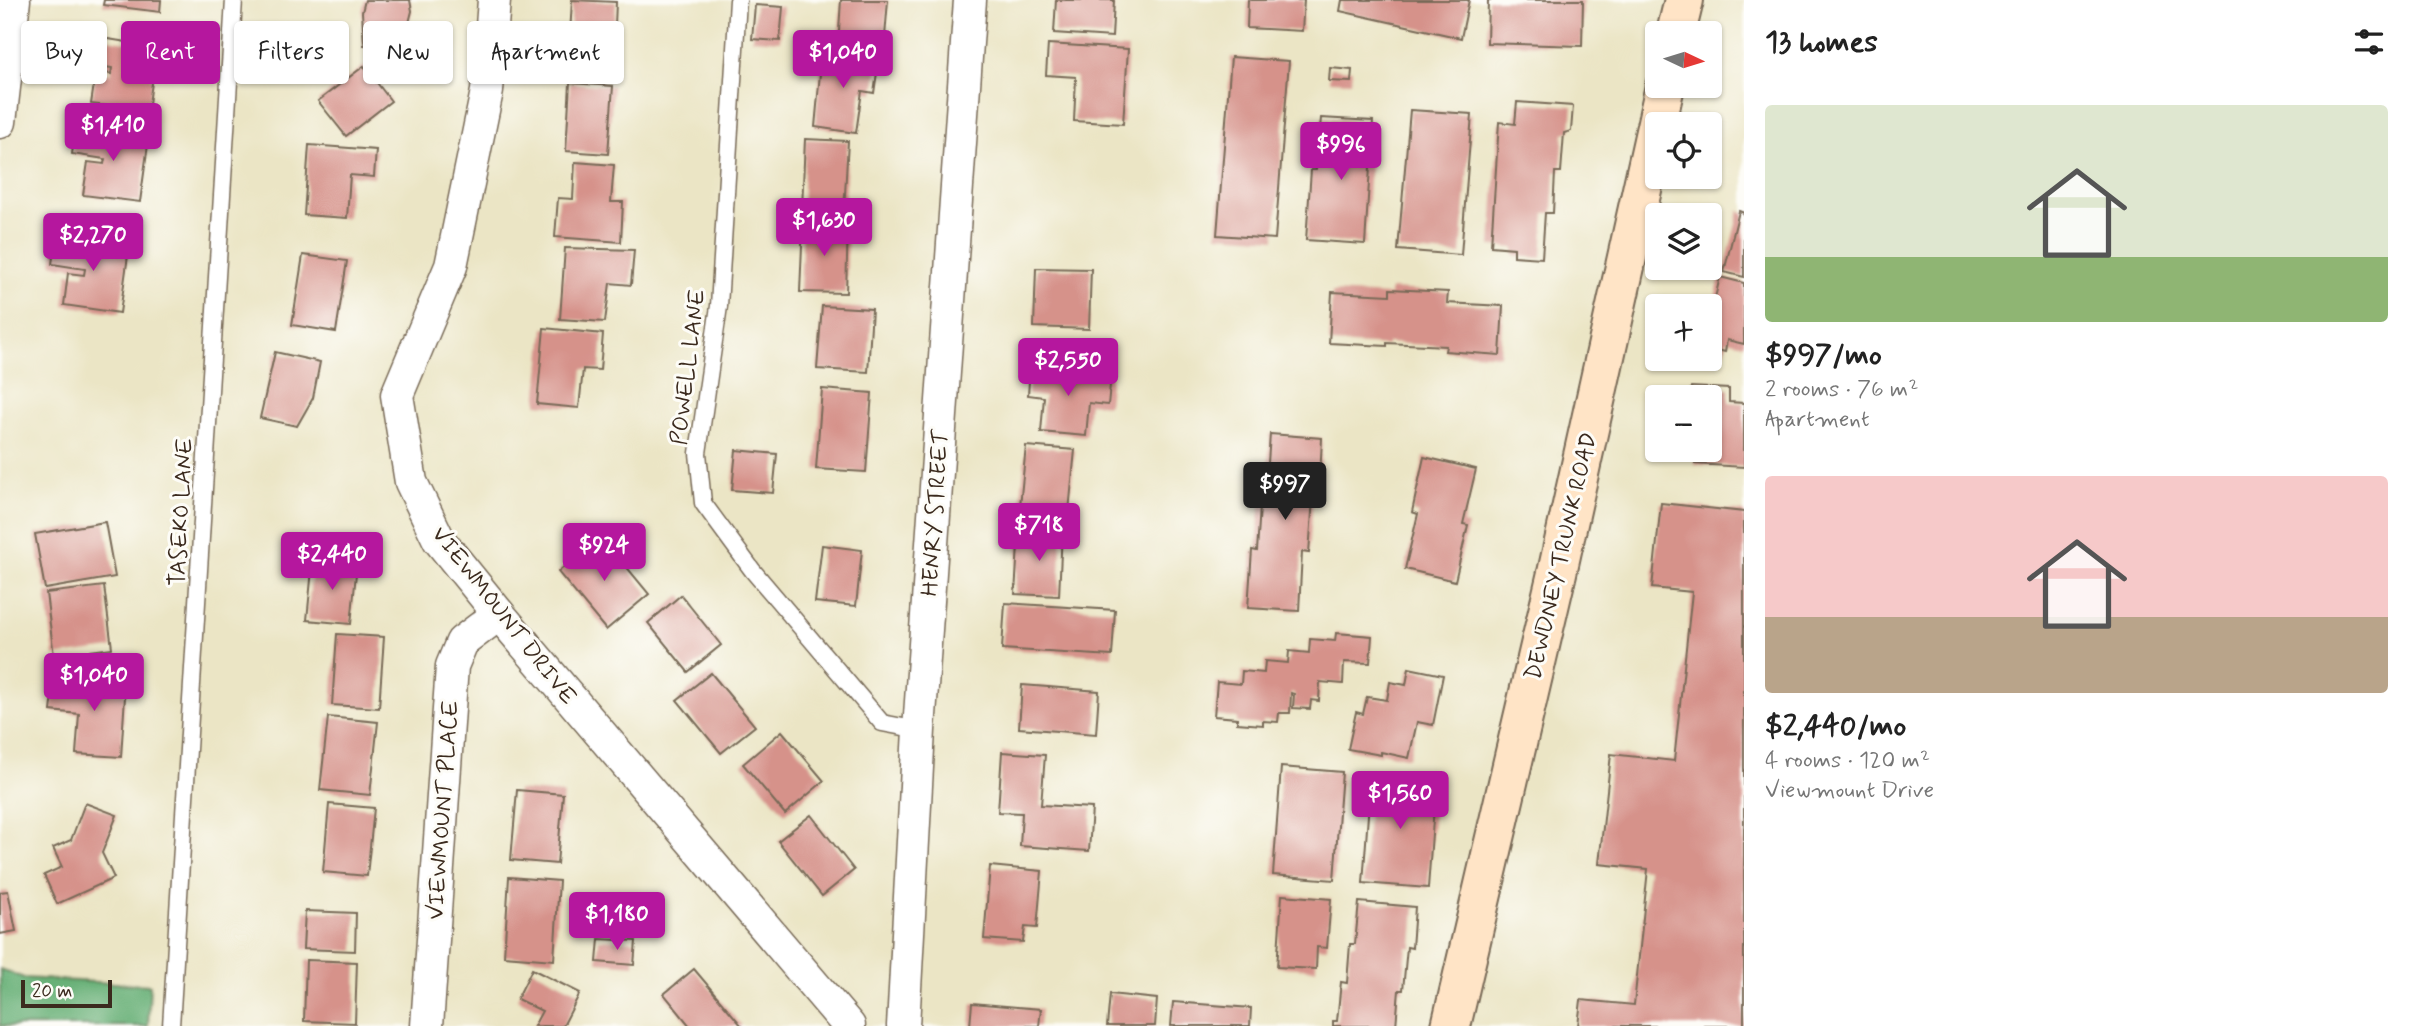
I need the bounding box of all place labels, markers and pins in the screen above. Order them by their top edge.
pin: $1,040 [786,31,900,90]
pin: $1,410 [56,104,170,163]
pin: $996 [1300,122,1382,182]
pin: $1,630 [767,198,881,258]
pin: $2,270 [36,214,150,273]
pin: $2,550 [1011,338,1125,398]
pin: $997 [1244,462,1326,522]
pin: $718 [998,504,1080,563]
pin: $924 [563,524,645,583]
pin: $2,440 [275,532,389,592]
pin: $1,040 [37,654,151,713]
pin: $1,560 [1343,772,1457,831]
pin: $1,180 [560,892,674,952]

